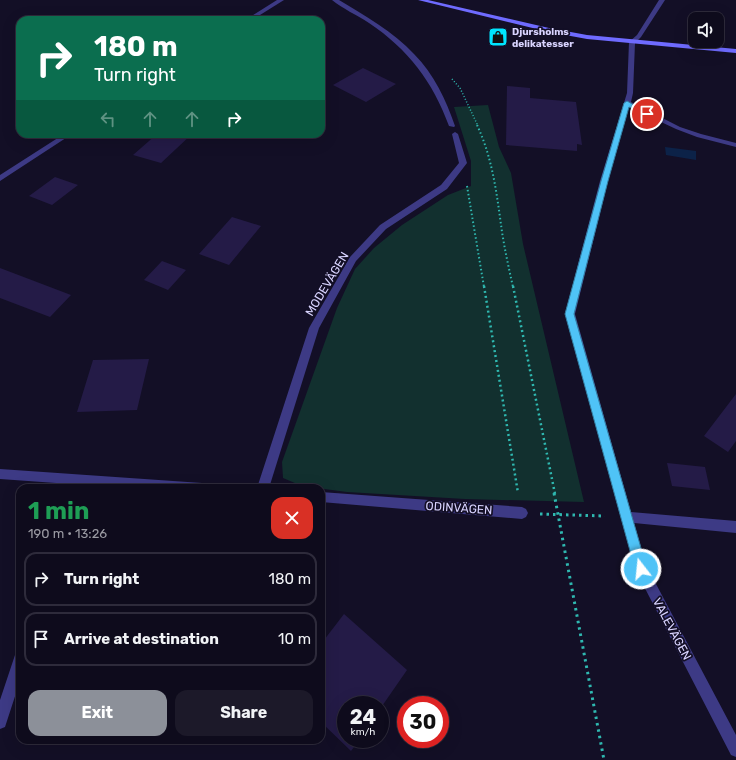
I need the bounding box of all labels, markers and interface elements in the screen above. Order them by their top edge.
map controls [688,12,724,48]
button: sound [688,12,724,48]
shop icon: Djursholms delikatesser [487,26,509,48]
place label: Djursholms delikatesser [512,26,574,50]
text: 180 m [94,30,178,63]
icon: right [28,32,80,84]
text: Turn right [94,64,176,86]
pin [630,97,664,131]
icon: arrive [636,103,658,125]
icon: left [97,108,119,130]
icon: ahead [139,108,161,130]
icon: ahead [181,108,203,130]
icon: right [223,108,245,130]
street label: MODEVÄGEN [302,250,352,318]
text: 1 min [28,497,89,525]
button: close [271,497,313,539]
street label: ODINVÄGEN [425,499,493,517]
text: 190 m · 13:26 [28,526,107,541]
position arrow [620,548,662,590]
icon: right [30,568,52,590]
text: Turn right [64,570,139,588]
text: 180 m [269,570,311,588]
street label: VALEVÄGEN [650,596,694,662]
icon: arrive [30,628,52,650]
text: Arrive at destination [64,630,219,648]
text: 10 m [278,630,311,648]
button: Exit [28,690,167,736]
button: Share [175,690,313,736]
speed limit sign: 30 [397,696,449,748]
text: 24 [350,705,376,729]
text: km/h [351,726,375,738]

